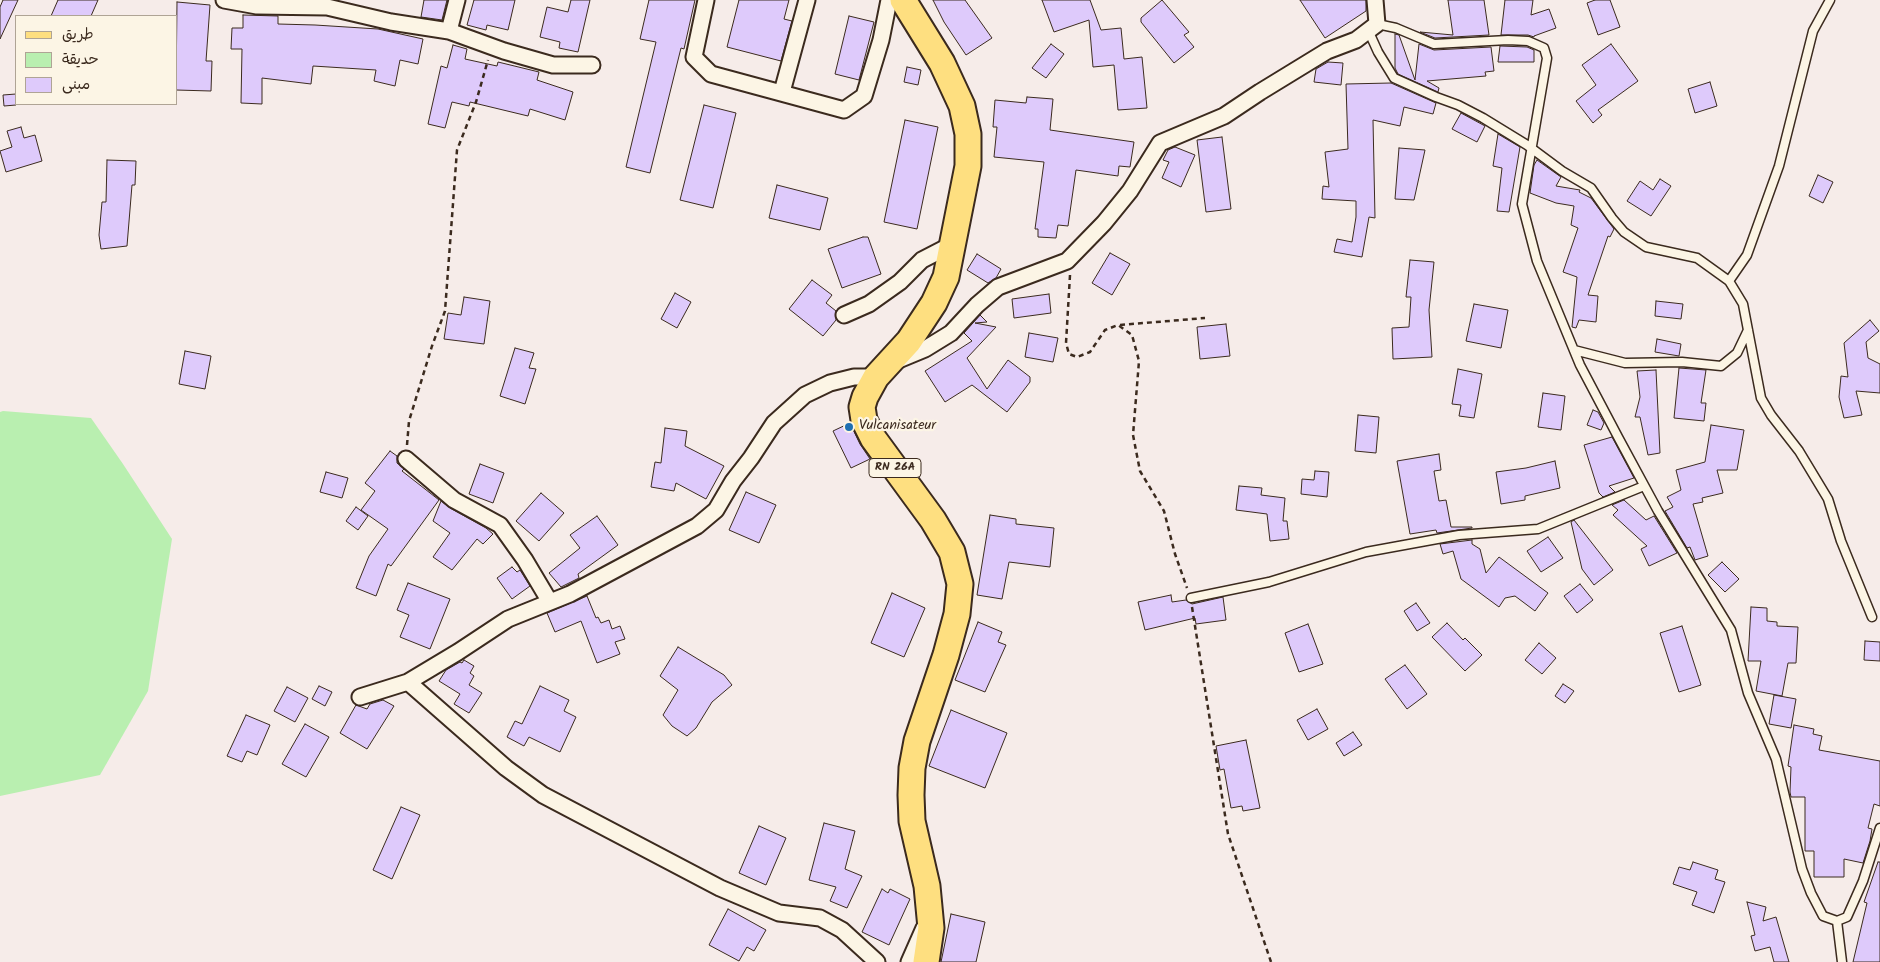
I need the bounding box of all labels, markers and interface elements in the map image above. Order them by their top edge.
legend [15,15,178,105]
text: طريق [62,23,94,47]
text: حديقة [62,48,99,72]
text: مبنى [62,73,90,97]
place label: Vulcanisateur [859,419,936,435]
marker: Vulcanisateur [843,421,855,433]
road number: RN 26A [869,458,921,478]

